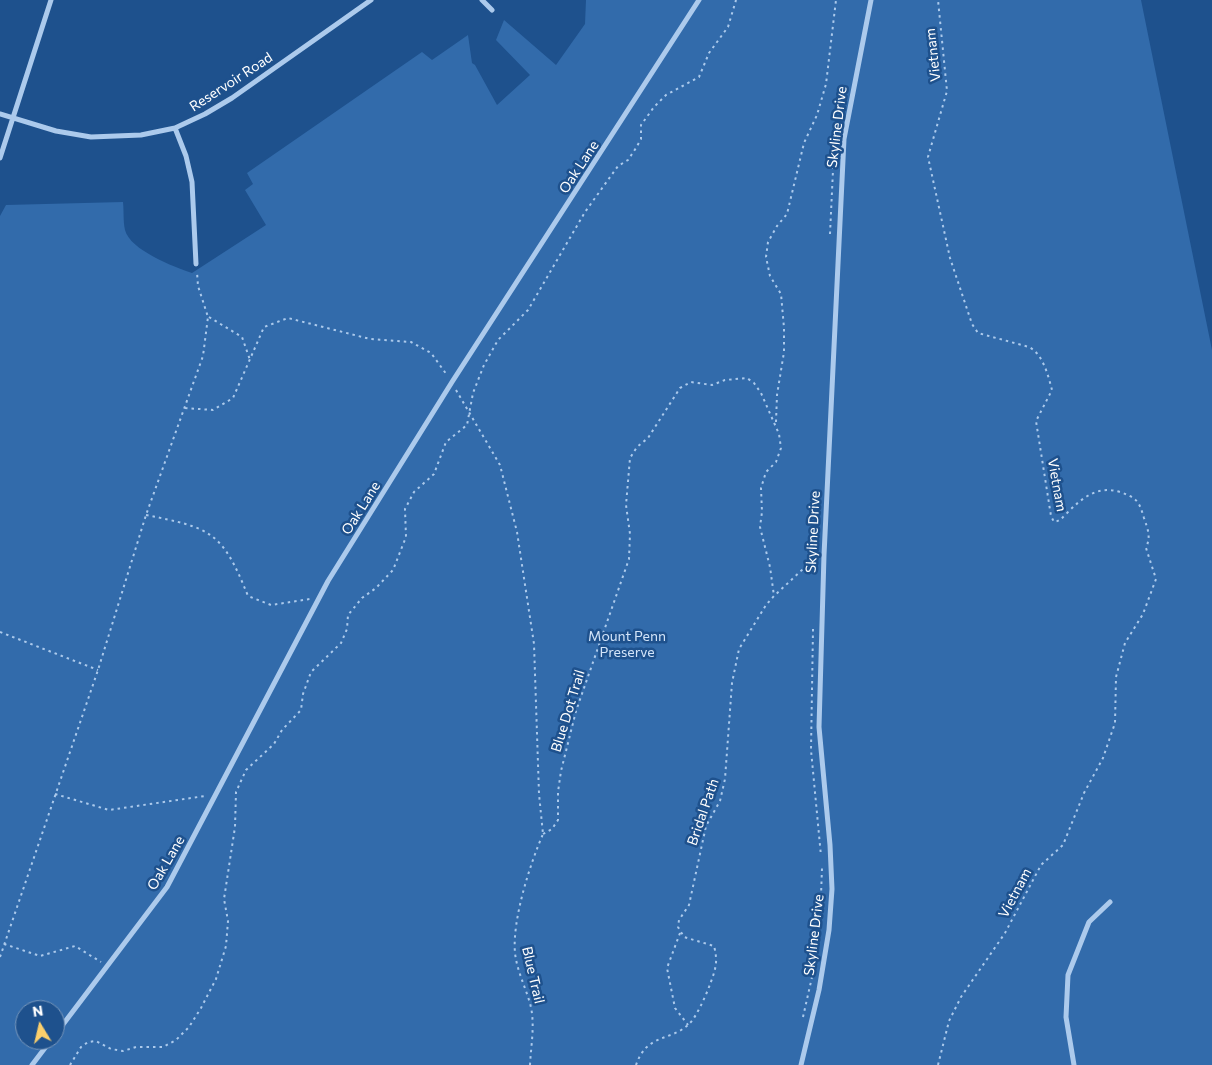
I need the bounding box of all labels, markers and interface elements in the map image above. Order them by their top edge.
street label: Vietnam [922,27,944,83]
street label: Reservoir Road [186,49,276,115]
street label: Skyline Drive [824,85,850,169]
street label: Oak Lane [556,137,602,197]
street label: Vietnam [1044,457,1070,513]
street label: Oak Lane [338,478,384,538]
street label: Skyline Drive [802,491,824,573]
park label: Mount Penn Preserve [588,628,666,660]
street label: Blue Dot Trail [548,668,588,754]
street label: Bridal Path [684,776,722,848]
street label: Oak Lane [144,833,188,893]
street label: Vietnam [995,865,1035,921]
street label: Skyline Drive [801,893,827,977]
street label: Blue Trail [518,945,548,1005]
north arrow [15,1000,65,1050]
text: N [31,1001,44,1020]

